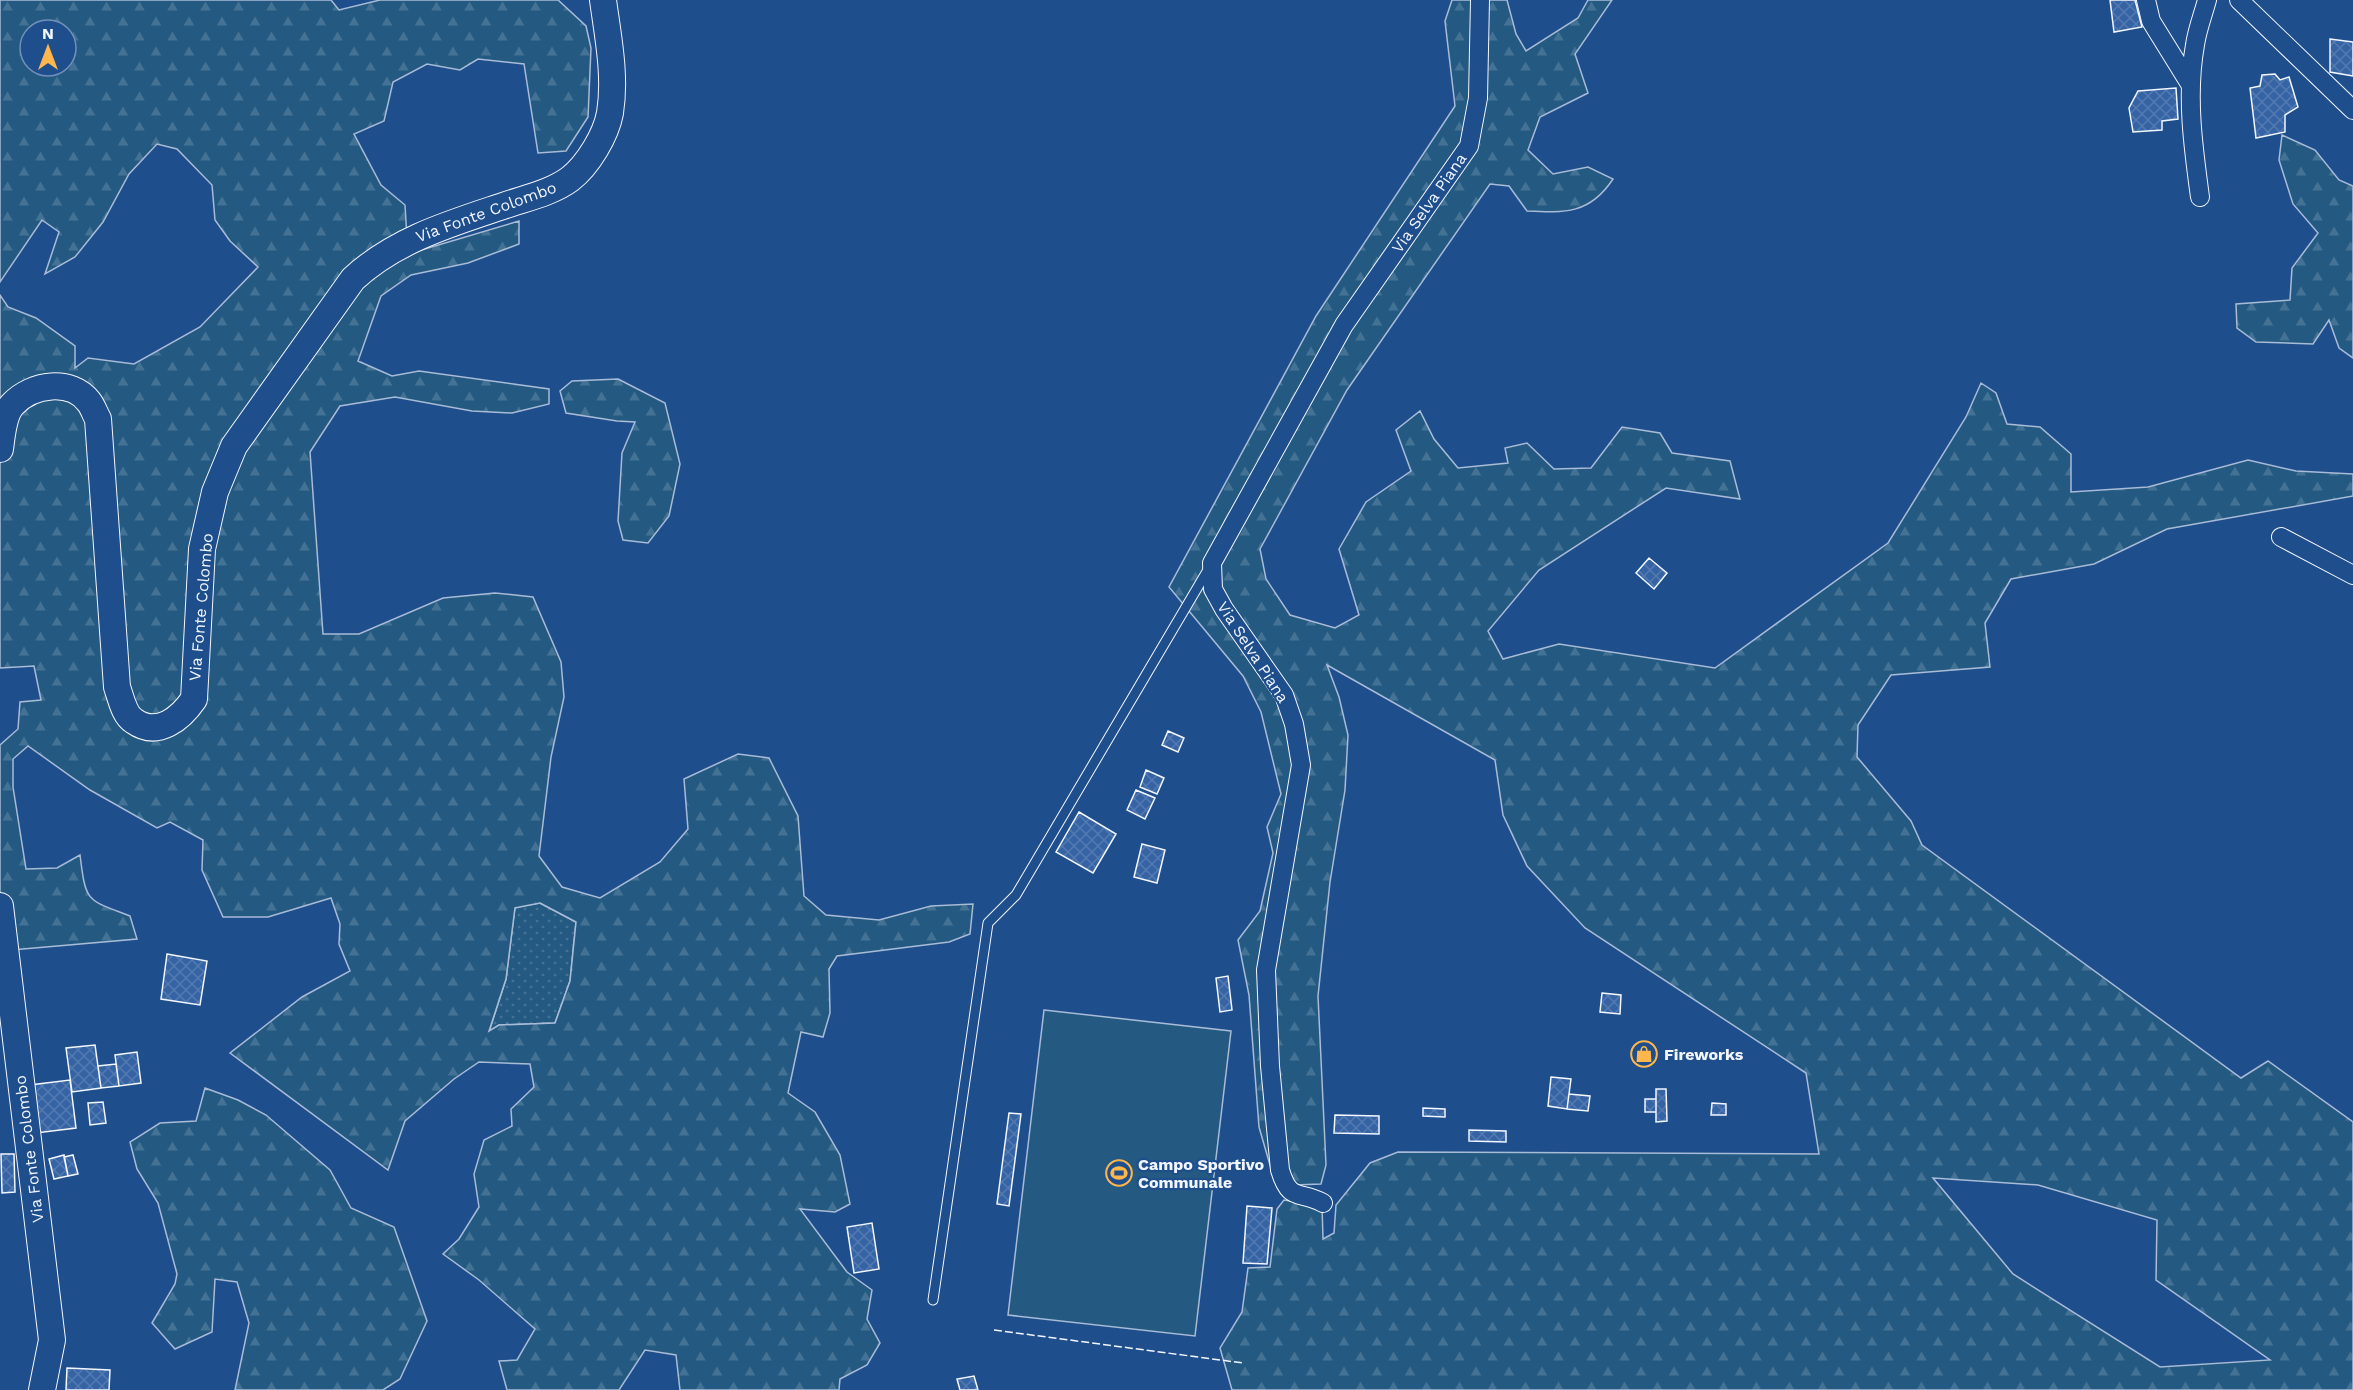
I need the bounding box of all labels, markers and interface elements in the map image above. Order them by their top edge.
north arrow [18,18,78,78]
text: N [42,24,54,43]
street label: Via Selva Piana [1388,150,1470,256]
street label: Via Fonte Colombo [413,178,559,246]
street label: Via Fonte Colombo [185,532,217,682]
street label: Via Selva Piana [1213,598,1293,706]
shop icon: Fireworks [1629,1039,1659,1069]
place label: Fireworks [1664,1045,1744,1064]
street label: Via Fonte Colombo [11,1074,47,1224]
place label: Campo Sportivo Communale [1138,1155,1264,1192]
sports icon: Campo Sportivo Communale [1104,1158,1134,1188]

